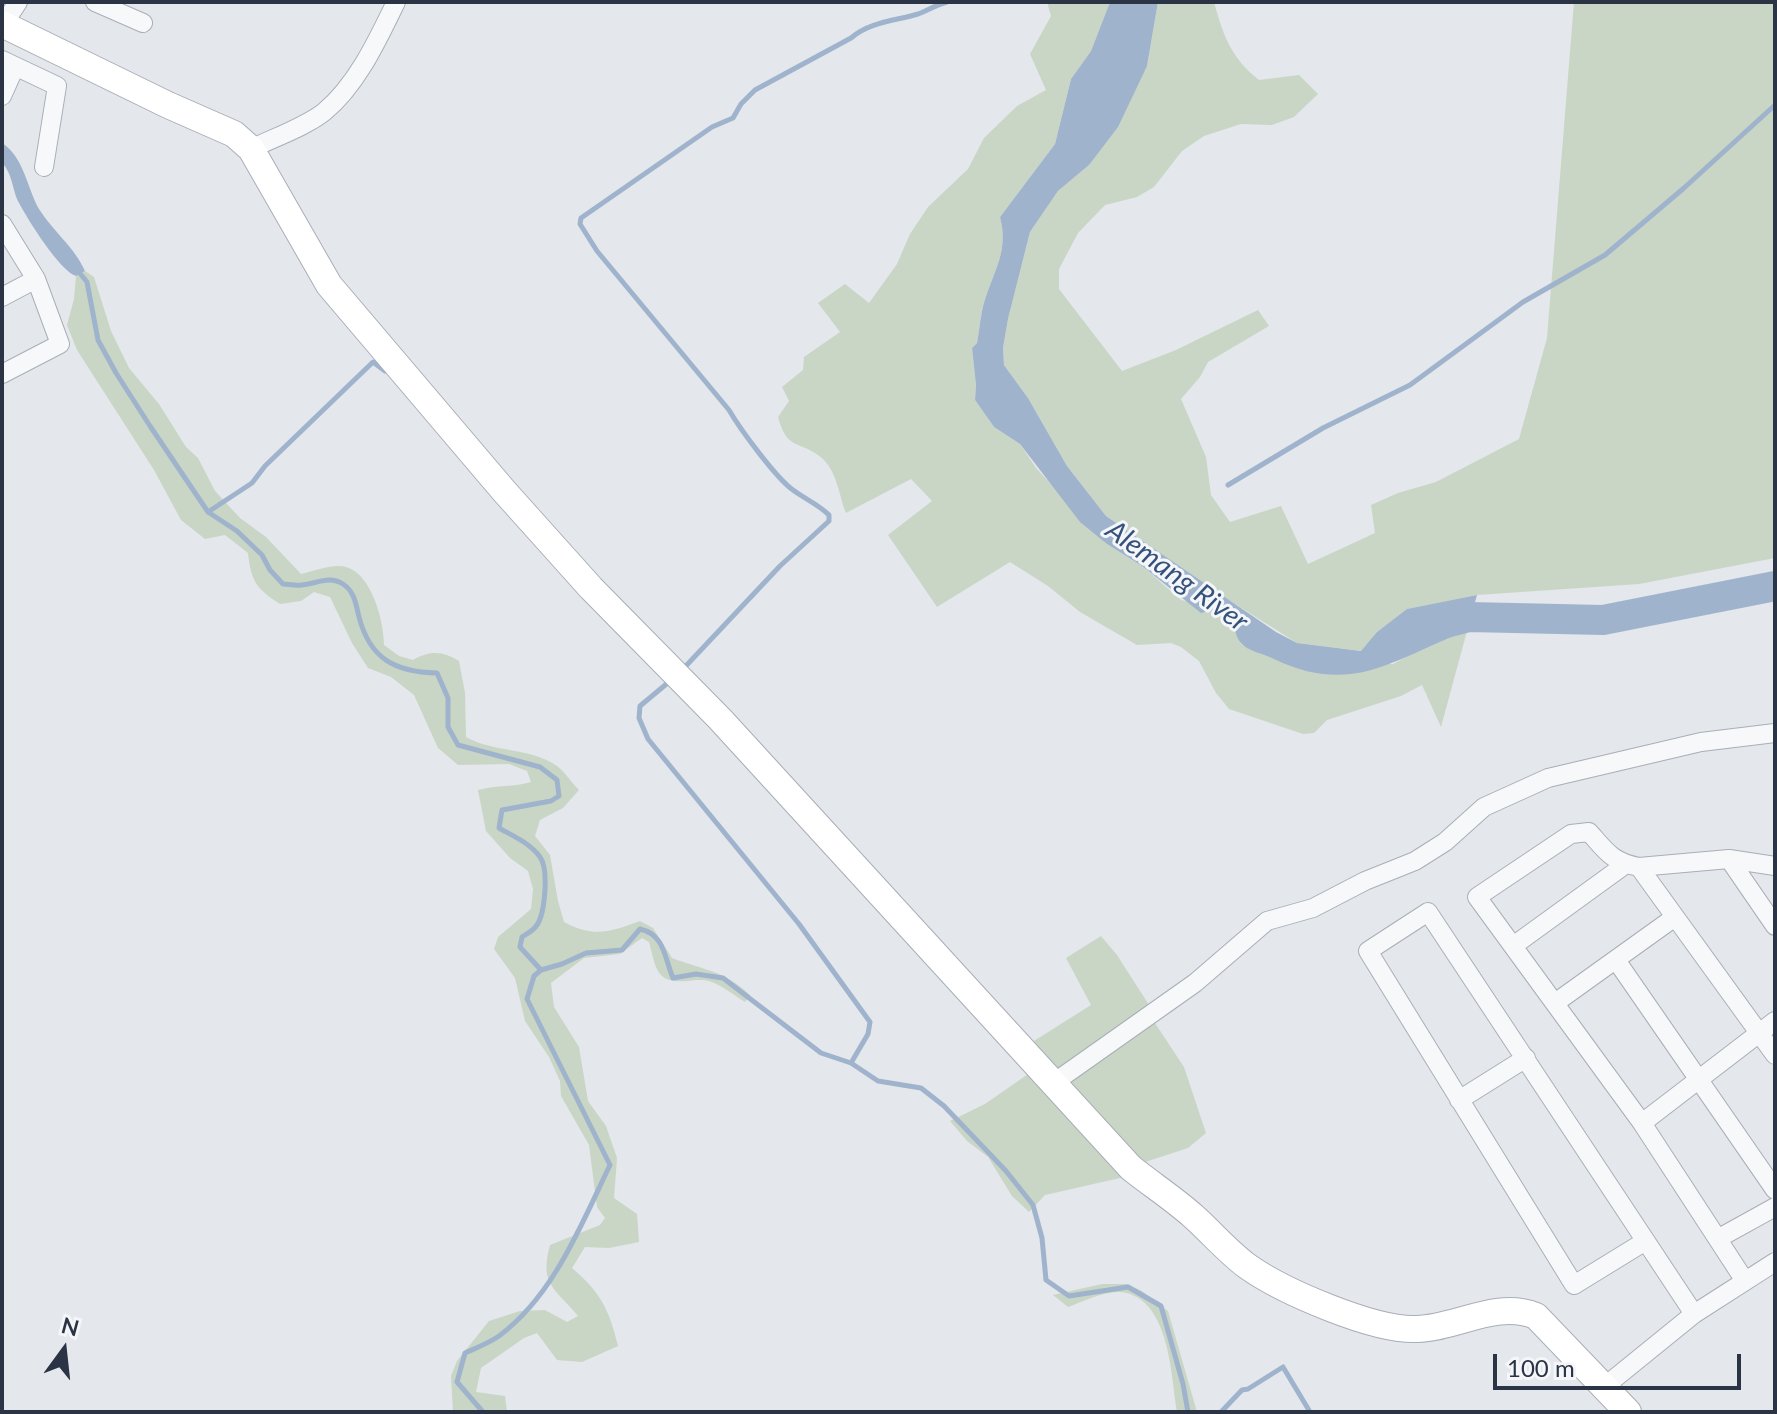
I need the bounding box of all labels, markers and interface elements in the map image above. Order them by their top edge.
water label: Alemang River [1099,513,1255,639]
north arrow [24,1310,104,1390]
text: N [59,1311,82,1342]
scale bar [1497,1338,1745,1388]
text: 100 m [1507,1353,1575,1382]

